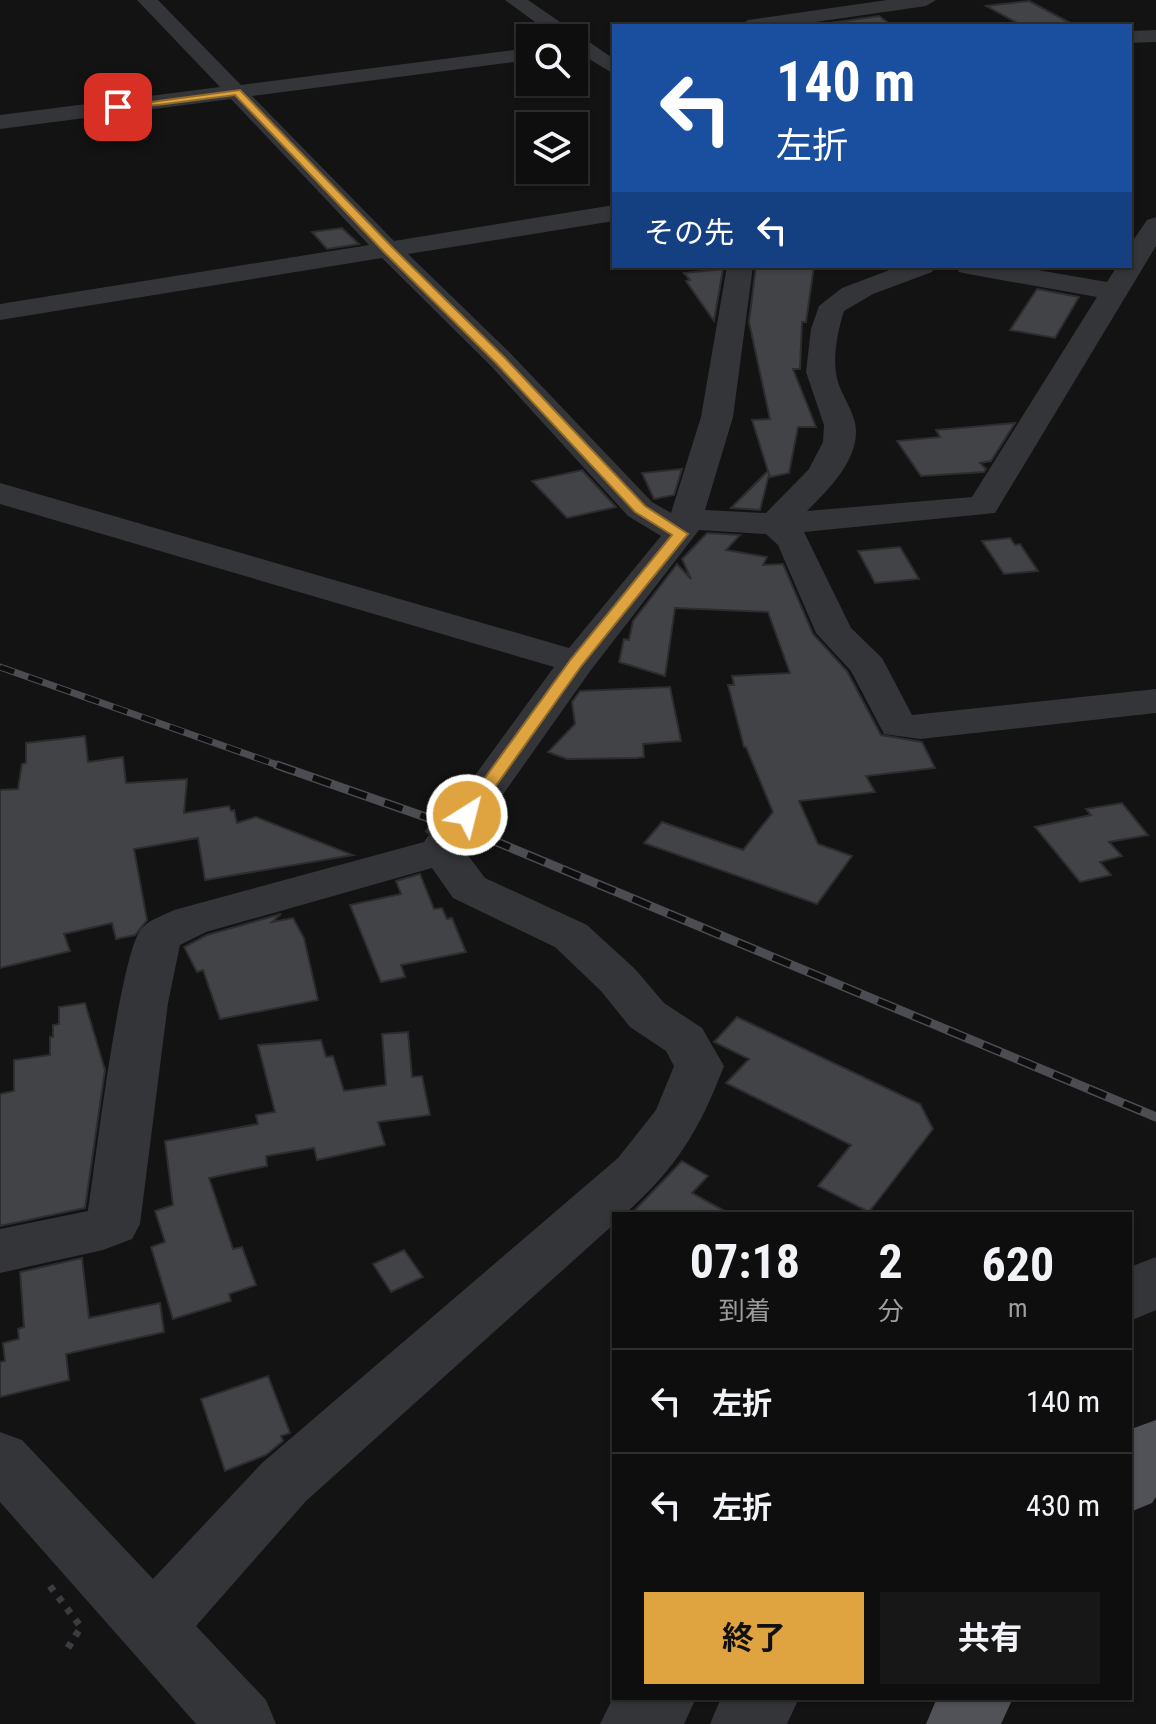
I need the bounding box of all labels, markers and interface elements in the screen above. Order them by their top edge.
map controls [516,24,588,184]
button: search [516,24,588,96]
text: 140 m [776,49,915,115]
icon: left [644,56,748,160]
pin [84,73,152,141]
icon: arrive [96,85,140,129]
button: layers [516,112,588,184]
text: 左折 [776,125,848,167]
icon: left [750,208,794,252]
text: その先 [644,215,734,250]
position arrow [425,773,509,857]
text: 07:18 [690,1233,800,1290]
text: 2 [879,1233,903,1290]
text: 620 [981,1236,1054,1293]
text: m [1008,1293,1028,1323]
text: 到着 [719,1296,771,1326]
text: 分 [878,1296,904,1326]
icon: left [644,1379,688,1423]
text: 140 m [1026,1384,1100,1419]
text: 左折 [712,1386,772,1421]
icon: left [644,1483,688,1527]
text: 430 m [1026,1488,1100,1523]
text: 左折 [712,1490,772,1525]
button: 終了 [644,1592,864,1684]
button: 共有 [880,1592,1100,1684]

